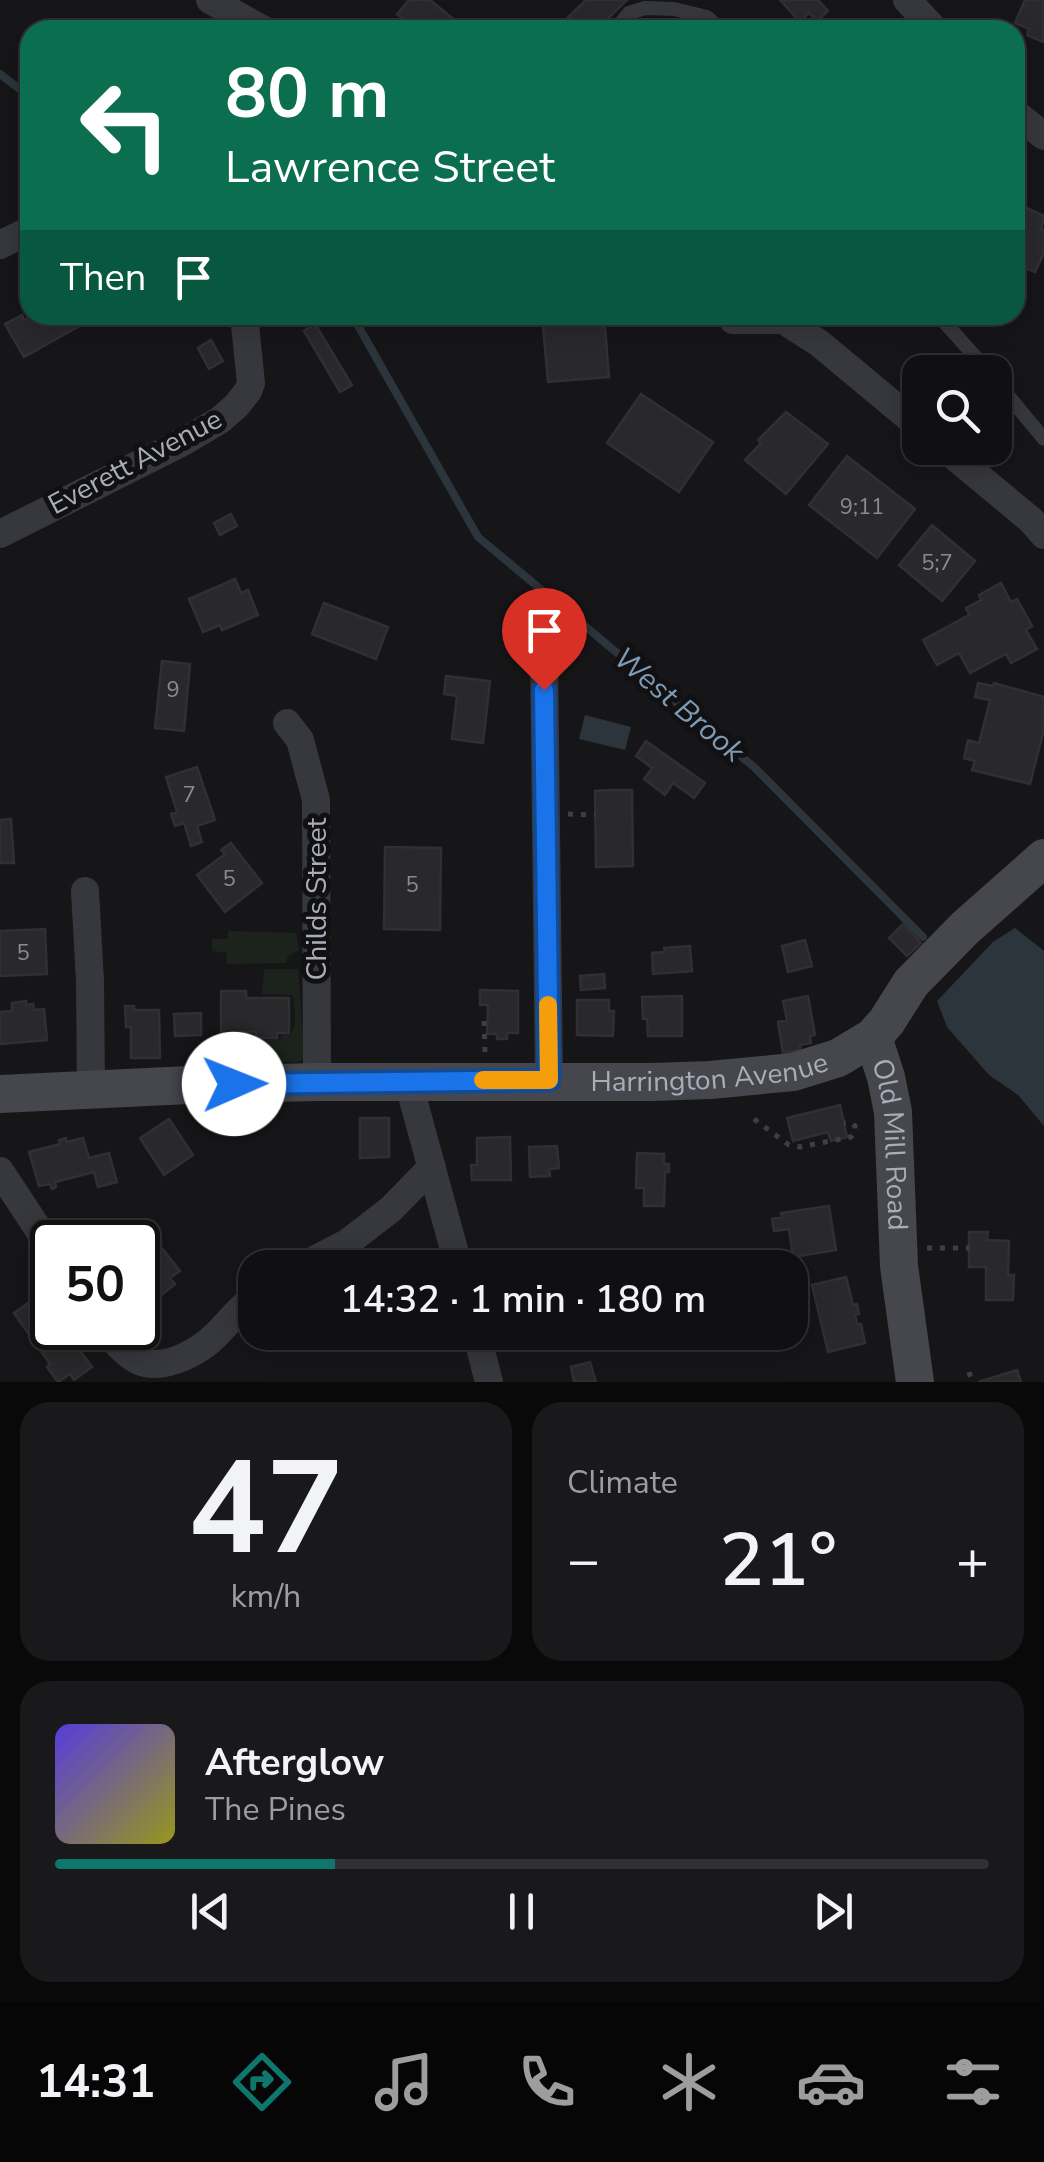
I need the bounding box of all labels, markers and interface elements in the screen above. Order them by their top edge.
text: 80 m [225,46,389,142]
icon: left [60,60,190,190]
text: Lawrence Street [225,137,555,198]
icon: arrive [166,250,221,305]
text: Then [60,252,146,303]
map controls [902,355,1012,465]
button: search [902,355,1012,465]
street label: Everett Avenue [41,400,229,524]
house number: 9;11 [840,492,884,522]
house number: 5;7 [921,548,953,578]
pin [502,588,587,691]
icon: arrive [517,603,572,658]
water label: West Brook [605,638,754,772]
house number: 9 [166,675,180,705]
house number: 7 [182,780,196,810]
street label: Childs Street [298,817,336,980]
house number: 5 [222,864,236,894]
house number: 5 [405,870,419,900]
house number: 5 [16,938,30,968]
position arrow [182,1032,286,1136]
street label: Harrington Avenue [590,1043,833,1101]
street label: Old Mill Road [862,1054,917,1231]
speed limit sign: 50 [30,1220,160,1350]
text: 14:32 · 1 min · 180 m [340,1274,706,1325]
text: 47 [188,1421,344,1598]
text: Climate [567,1461,678,1504]
text: 21° [719,1509,837,1611]
text: − [567,1523,600,1598]
text: + [956,1523,989,1598]
text: km/h [231,1575,301,1618]
text: Afterglow [205,1737,384,1788]
text: The Pines [205,1788,346,1831]
icon: previous [183,1884,238,1939]
icon: pause [494,1884,549,1939]
icon: next [806,1884,861,1939]
icon: directions [227,2047,297,2117]
icon: music [369,2047,439,2117]
icon: phone [512,2047,582,2117]
icon: climate [654,2047,724,2117]
icon: car [796,2047,866,2117]
icon: filters [938,2047,1008,2117]
text: 14:31 [36,2052,155,2113]

